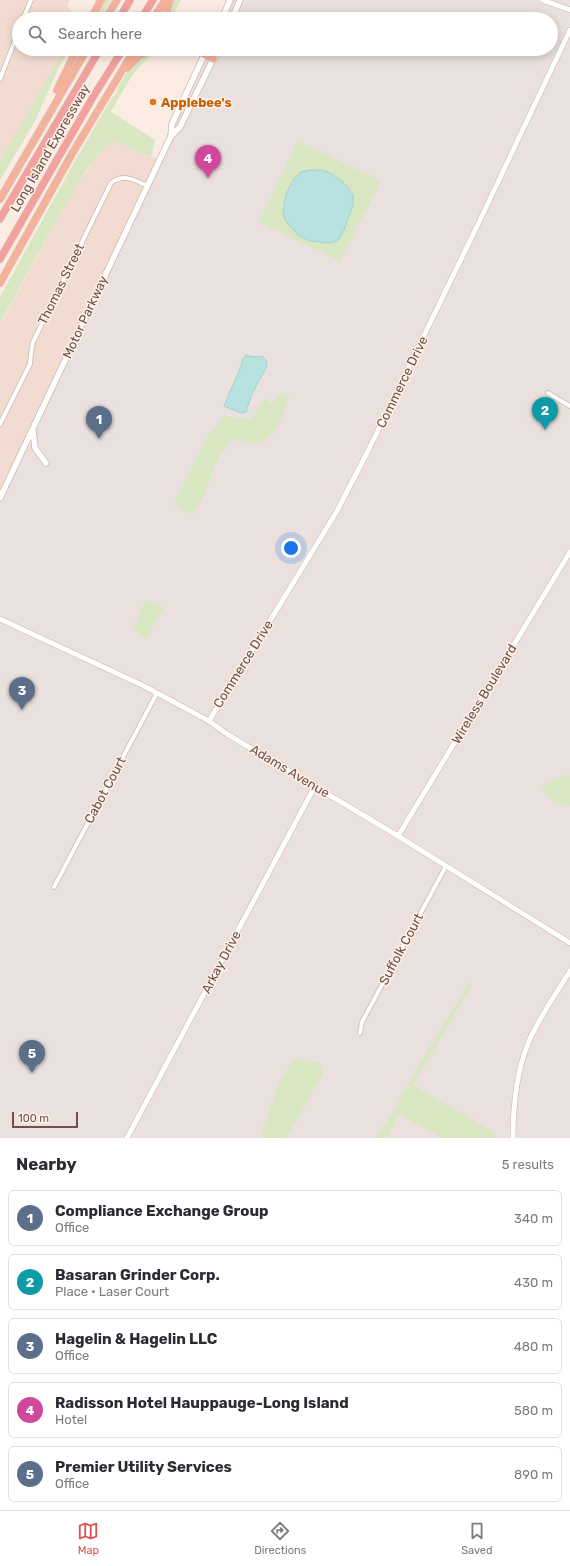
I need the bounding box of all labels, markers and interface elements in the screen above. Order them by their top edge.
search box [12,12,558,56]
icon: search [26,23,48,45]
text: Search here [58,25,142,43]
street label: Long Island Expressway [7,81,94,215]
place label: Applebee's [161,95,232,110]
marker: Applebee's [148,97,158,107]
pin: 4 [195,145,221,178]
street label: Thomas Street [35,241,87,327]
street label: Motor Parkway [59,273,111,361]
street label: Commerce Drive [373,334,431,430]
pin: 2 [532,397,558,430]
pin: 1 [86,406,112,439]
your location [281,538,301,558]
street label: Commerce Drive [210,618,276,710]
street label: Wireless Boulevard [448,642,520,746]
pin: 3 [9,677,35,710]
street label: Adams Avenue [248,741,332,801]
street label: Cabot Court [81,754,129,826]
street label: Suffolk Court [376,911,426,987]
street label: Arkay Drive [198,928,244,996]
pin: 5 [19,1040,45,1073]
scale bar [12,1110,78,1129]
text: 100 m [18,1112,49,1125]
text: Nearby [16,1154,77,1174]
text: 5 results [502,1157,554,1172]
text: Compliance Exchange Group [55,1202,269,1220]
text: 1 [27,1211,33,1226]
text: 340 m [514,1211,553,1226]
text: Office [55,1220,89,1235]
text: Basaran Grinder Corp. [55,1266,220,1284]
text: 2 [26,1275,34,1290]
text: 430 m [514,1275,553,1290]
text: Place · Laser Court [55,1284,169,1299]
text: Hagelin & Hagelin LLC [55,1330,217,1348]
text: 3 [26,1339,34,1354]
text: 480 m [514,1339,553,1354]
text: Office [55,1348,89,1363]
text: Radisson Hotel Hauppauge-Long Island [55,1394,349,1412]
text: 4 [26,1403,34,1418]
text: 580 m [514,1403,553,1418]
text: Hotel [55,1412,87,1427]
text: Premier Utility Services [55,1458,232,1476]
text: 5 [26,1467,34,1482]
text: 890 m [514,1467,553,1482]
text: Office [55,1476,89,1491]
tab: Map [77,1520,99,1557]
tab: Directions [254,1520,306,1557]
tab: Saved [461,1520,493,1557]

